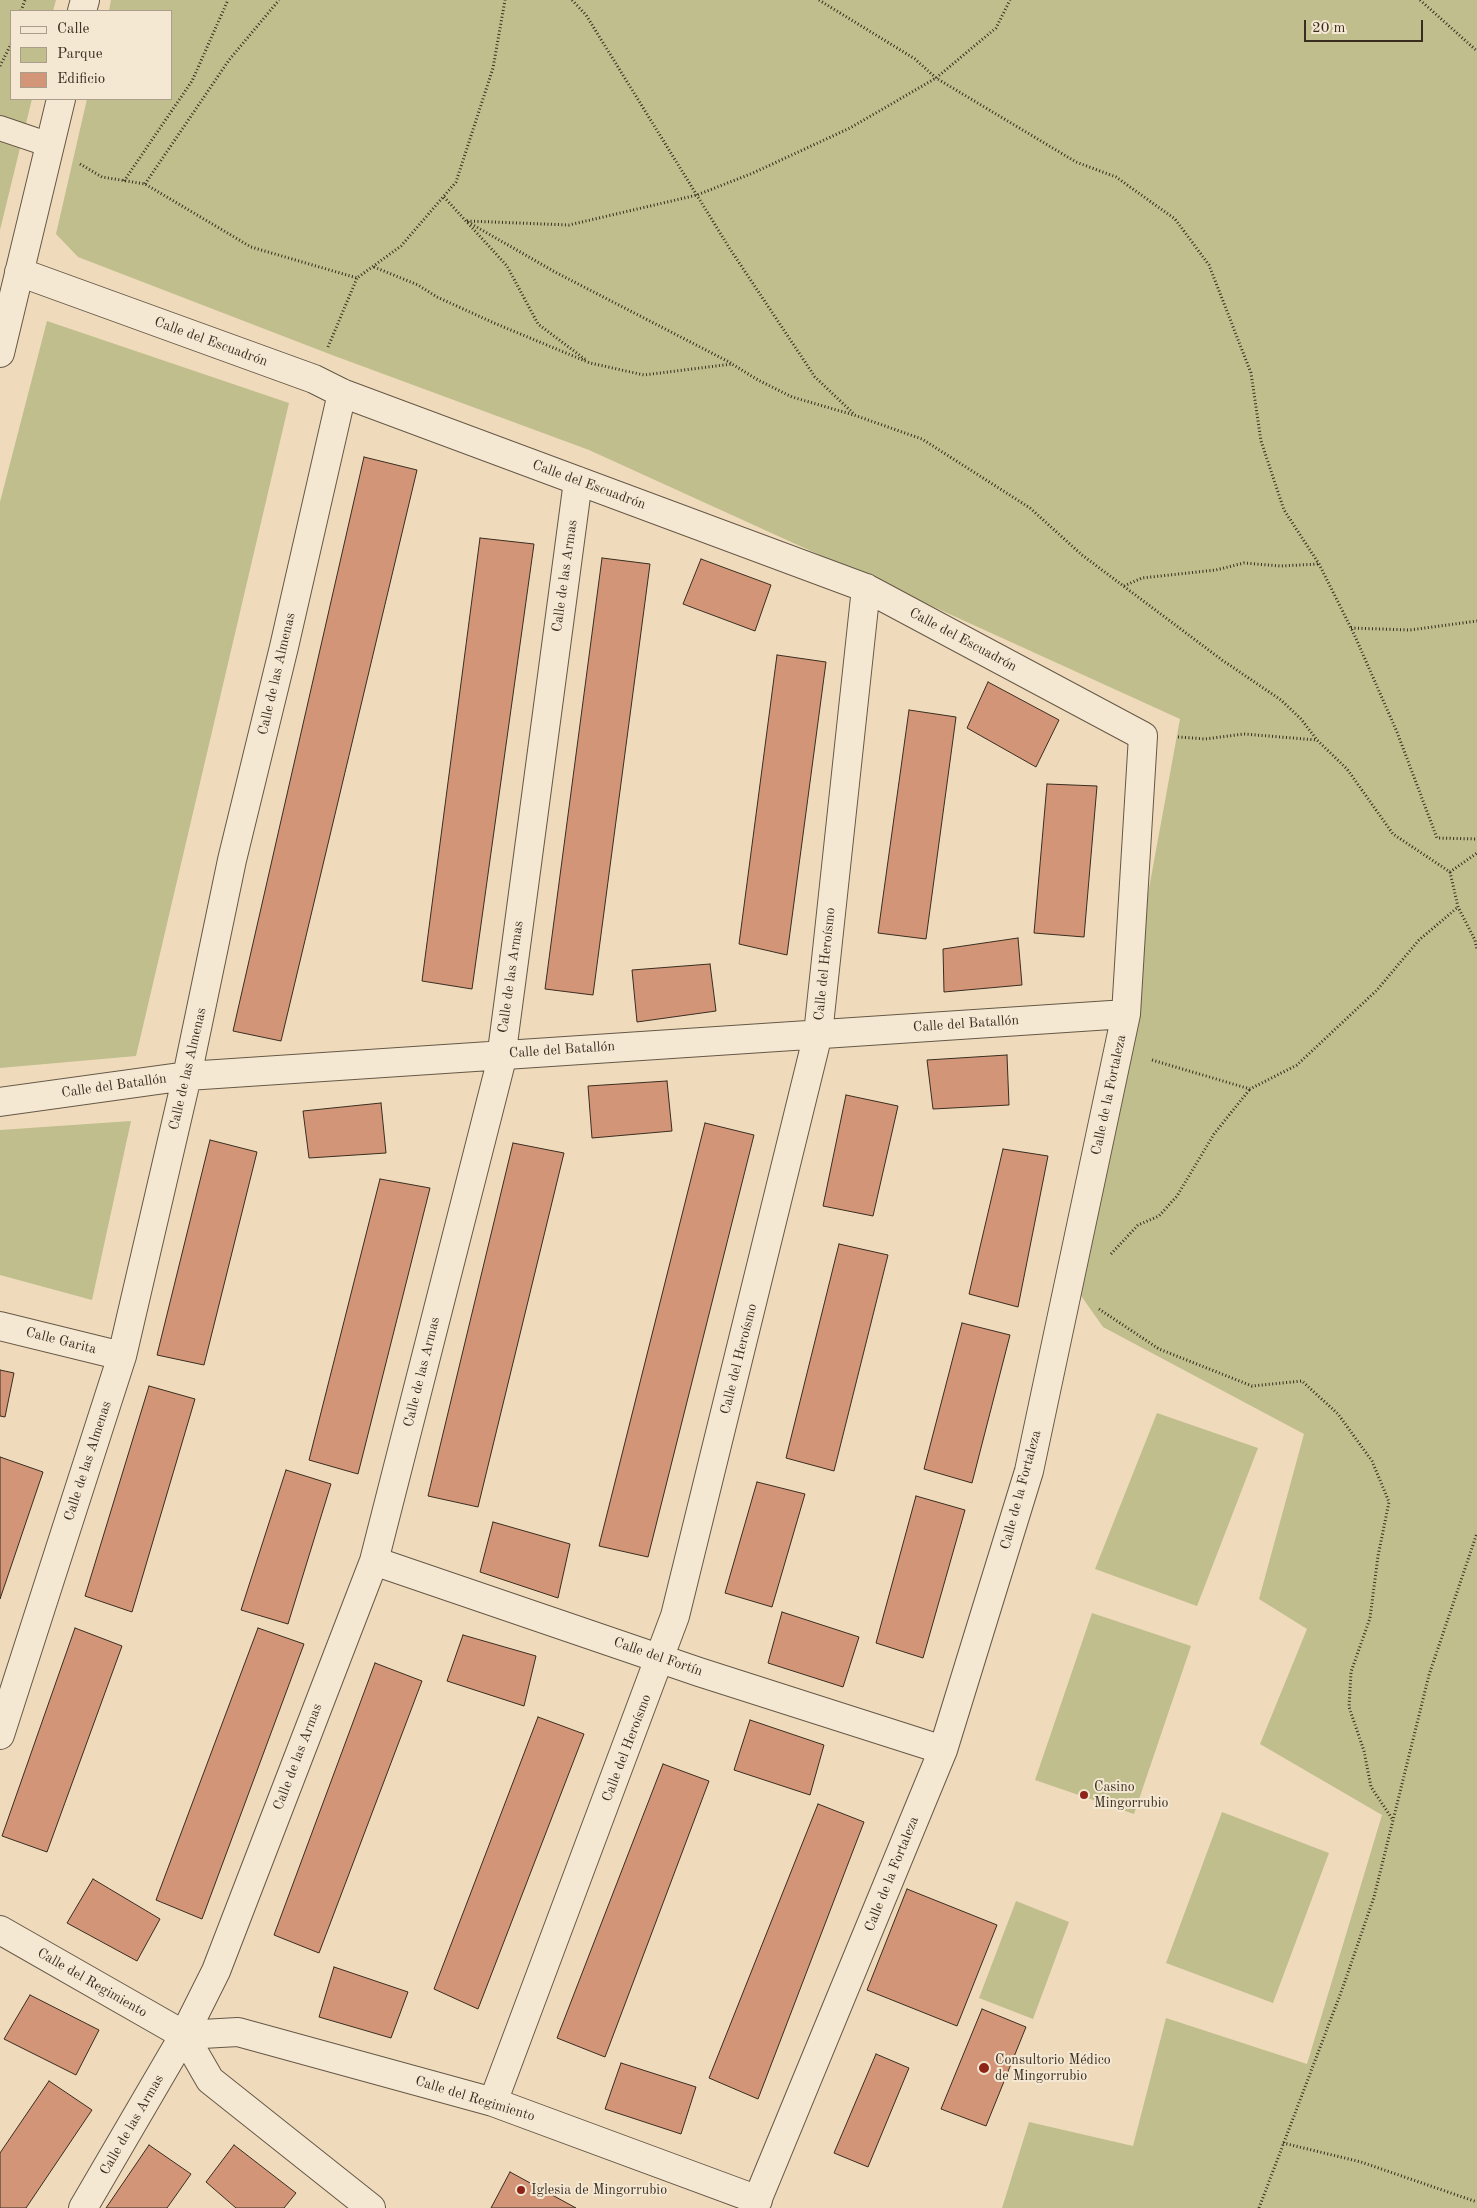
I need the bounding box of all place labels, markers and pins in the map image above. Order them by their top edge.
place label: Casino Mingorrubio [1094,1779,1168,1811]
marker: Casino Mingorrubio [1078,1789,1090,1801]
place label: Consultorio Médico de Mingorrubio [995,2052,1111,2084]
marker: Consultorio Médico de Mingorrubio [977,2061,991,2075]
place label: Iglesia de Mingorrubio [531,2182,667,2198]
marker: Iglesia de Mingorrubio [515,2184,527,2196]

